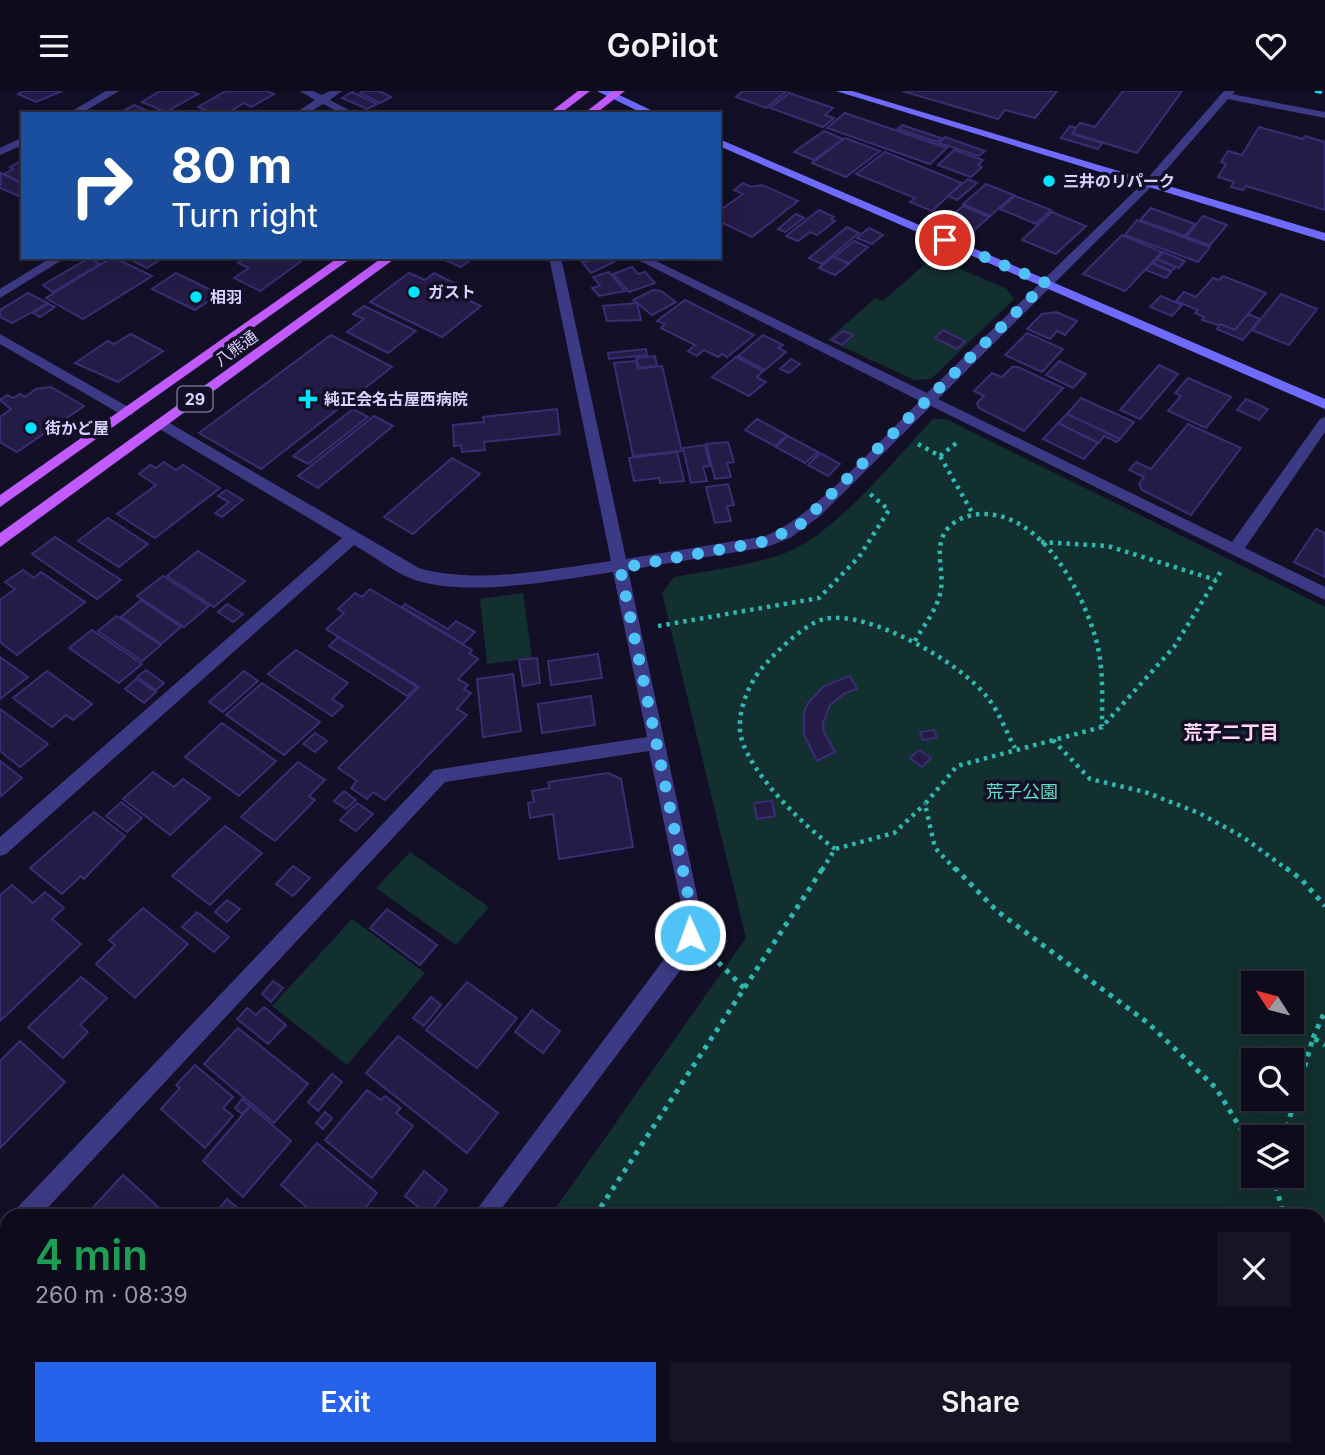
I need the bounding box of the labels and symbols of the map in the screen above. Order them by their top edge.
place label: 三井のリパーク [1063,171,1175,191]
marker: 三井のリパーク [1041,173,1057,189]
pin [915,210,975,270]
place label: ガスト [428,282,476,302]
marker: ガスト [406,284,422,300]
place label: 相羽 [210,287,242,307]
marker: 相羽 [188,289,204,305]
street label: 八熊通 [211,326,261,370]
road number: 29 [178,387,212,411]
marker: 純正会名古屋西病院 [298,389,318,409]
place label: 純正会名古屋西病院 [324,389,468,409]
place label: 街かど屋 [45,418,109,438]
marker: 街かど屋 [23,420,39,436]
district label: 荒子二丁目 [1183,721,1279,744]
park label: 荒子公園 [986,781,1058,802]
position arrow [653,898,727,972]
north arrow [1241,971,1304,1034]

